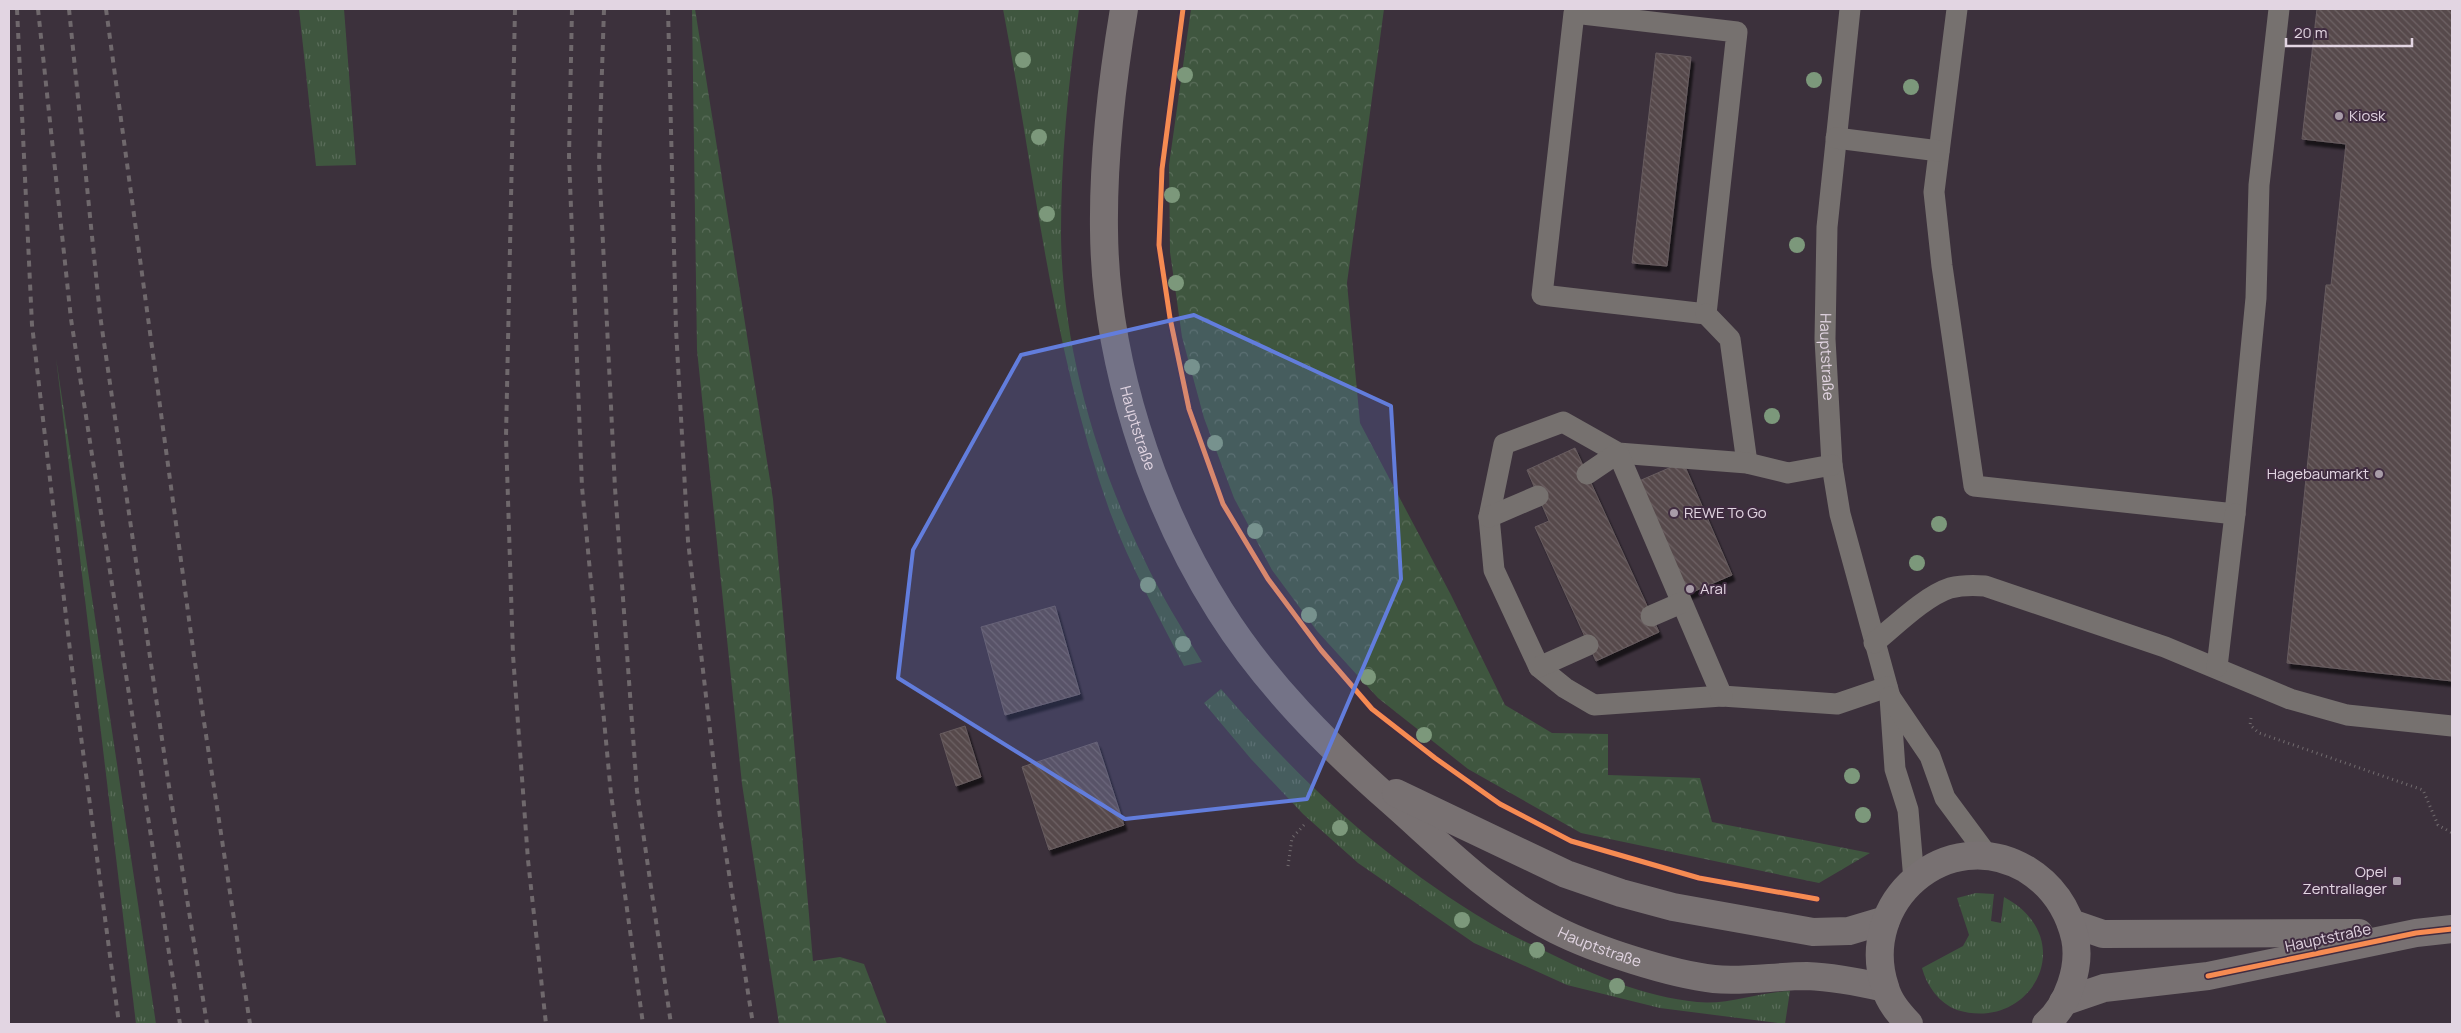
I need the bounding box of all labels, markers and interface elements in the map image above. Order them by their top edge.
scale bar [2286,15,2412,47]
text: 20 m [2294,22,2327,43]
place label: Kiosk [2349,105,2386,126]
marker: Kiosk [2333,110,2345,122]
street label: Hauptstraße [1815,313,1839,401]
street label: Hauptstraße [1115,384,1161,474]
place label: Hagebaumarkt [2267,463,2369,484]
marker: Hagebaumarkt [2373,468,2385,480]
place label: REWE To Go [1684,502,1767,523]
marker: REWE To Go [1668,507,1680,519]
place label: Aral [1700,578,1726,599]
marker: Aral [1684,583,1696,595]
place label: Opel Zentrallager [2302,861,2388,899]
marker: Opel Zentrallager [2391,875,2403,887]
street label: Hauptstraße [2283,918,2373,957]
street label: Hauptstraße [1554,921,1644,972]

